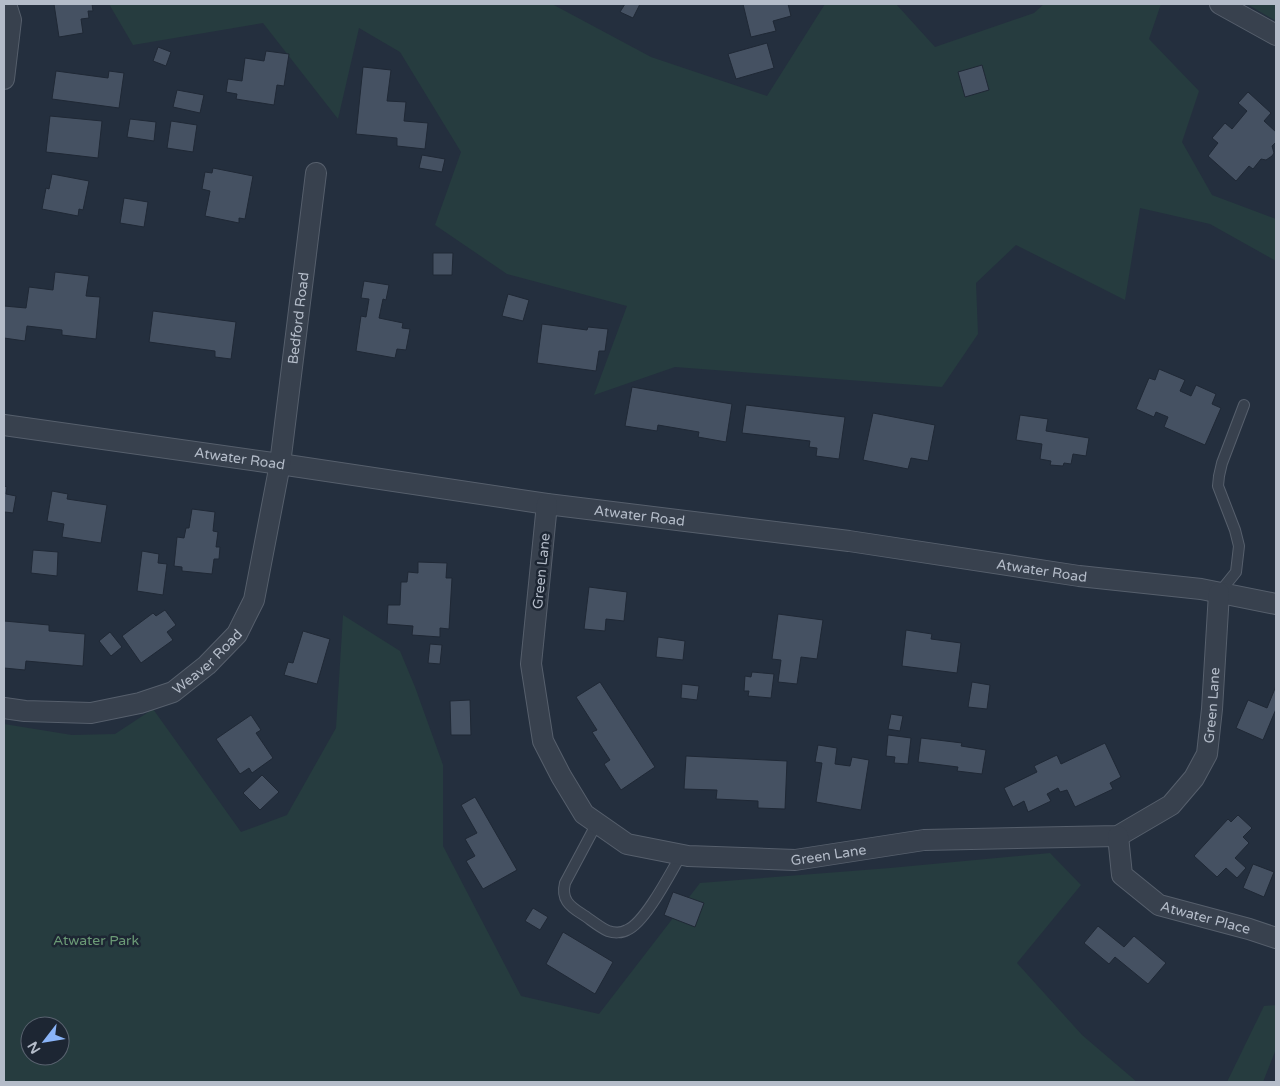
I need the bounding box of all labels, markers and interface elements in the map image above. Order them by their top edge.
street label: Bedford Road [284,271,313,365]
street label: Atwater Road [193,444,286,474]
street label: Atwater Road [593,502,686,530]
street label: Green Lane [529,532,554,610]
street label: Atwater Road [995,556,1088,586]
street label: Weaver Road [169,626,246,698]
street label: Green Lane [1200,667,1224,744]
street label: Green Lane [790,841,868,870]
street label: Atwater Place [1159,898,1252,938]
park label: Atwater Park [53,932,139,949]
north arrow [20,1016,70,1066]
text: N [24,1038,44,1057]

